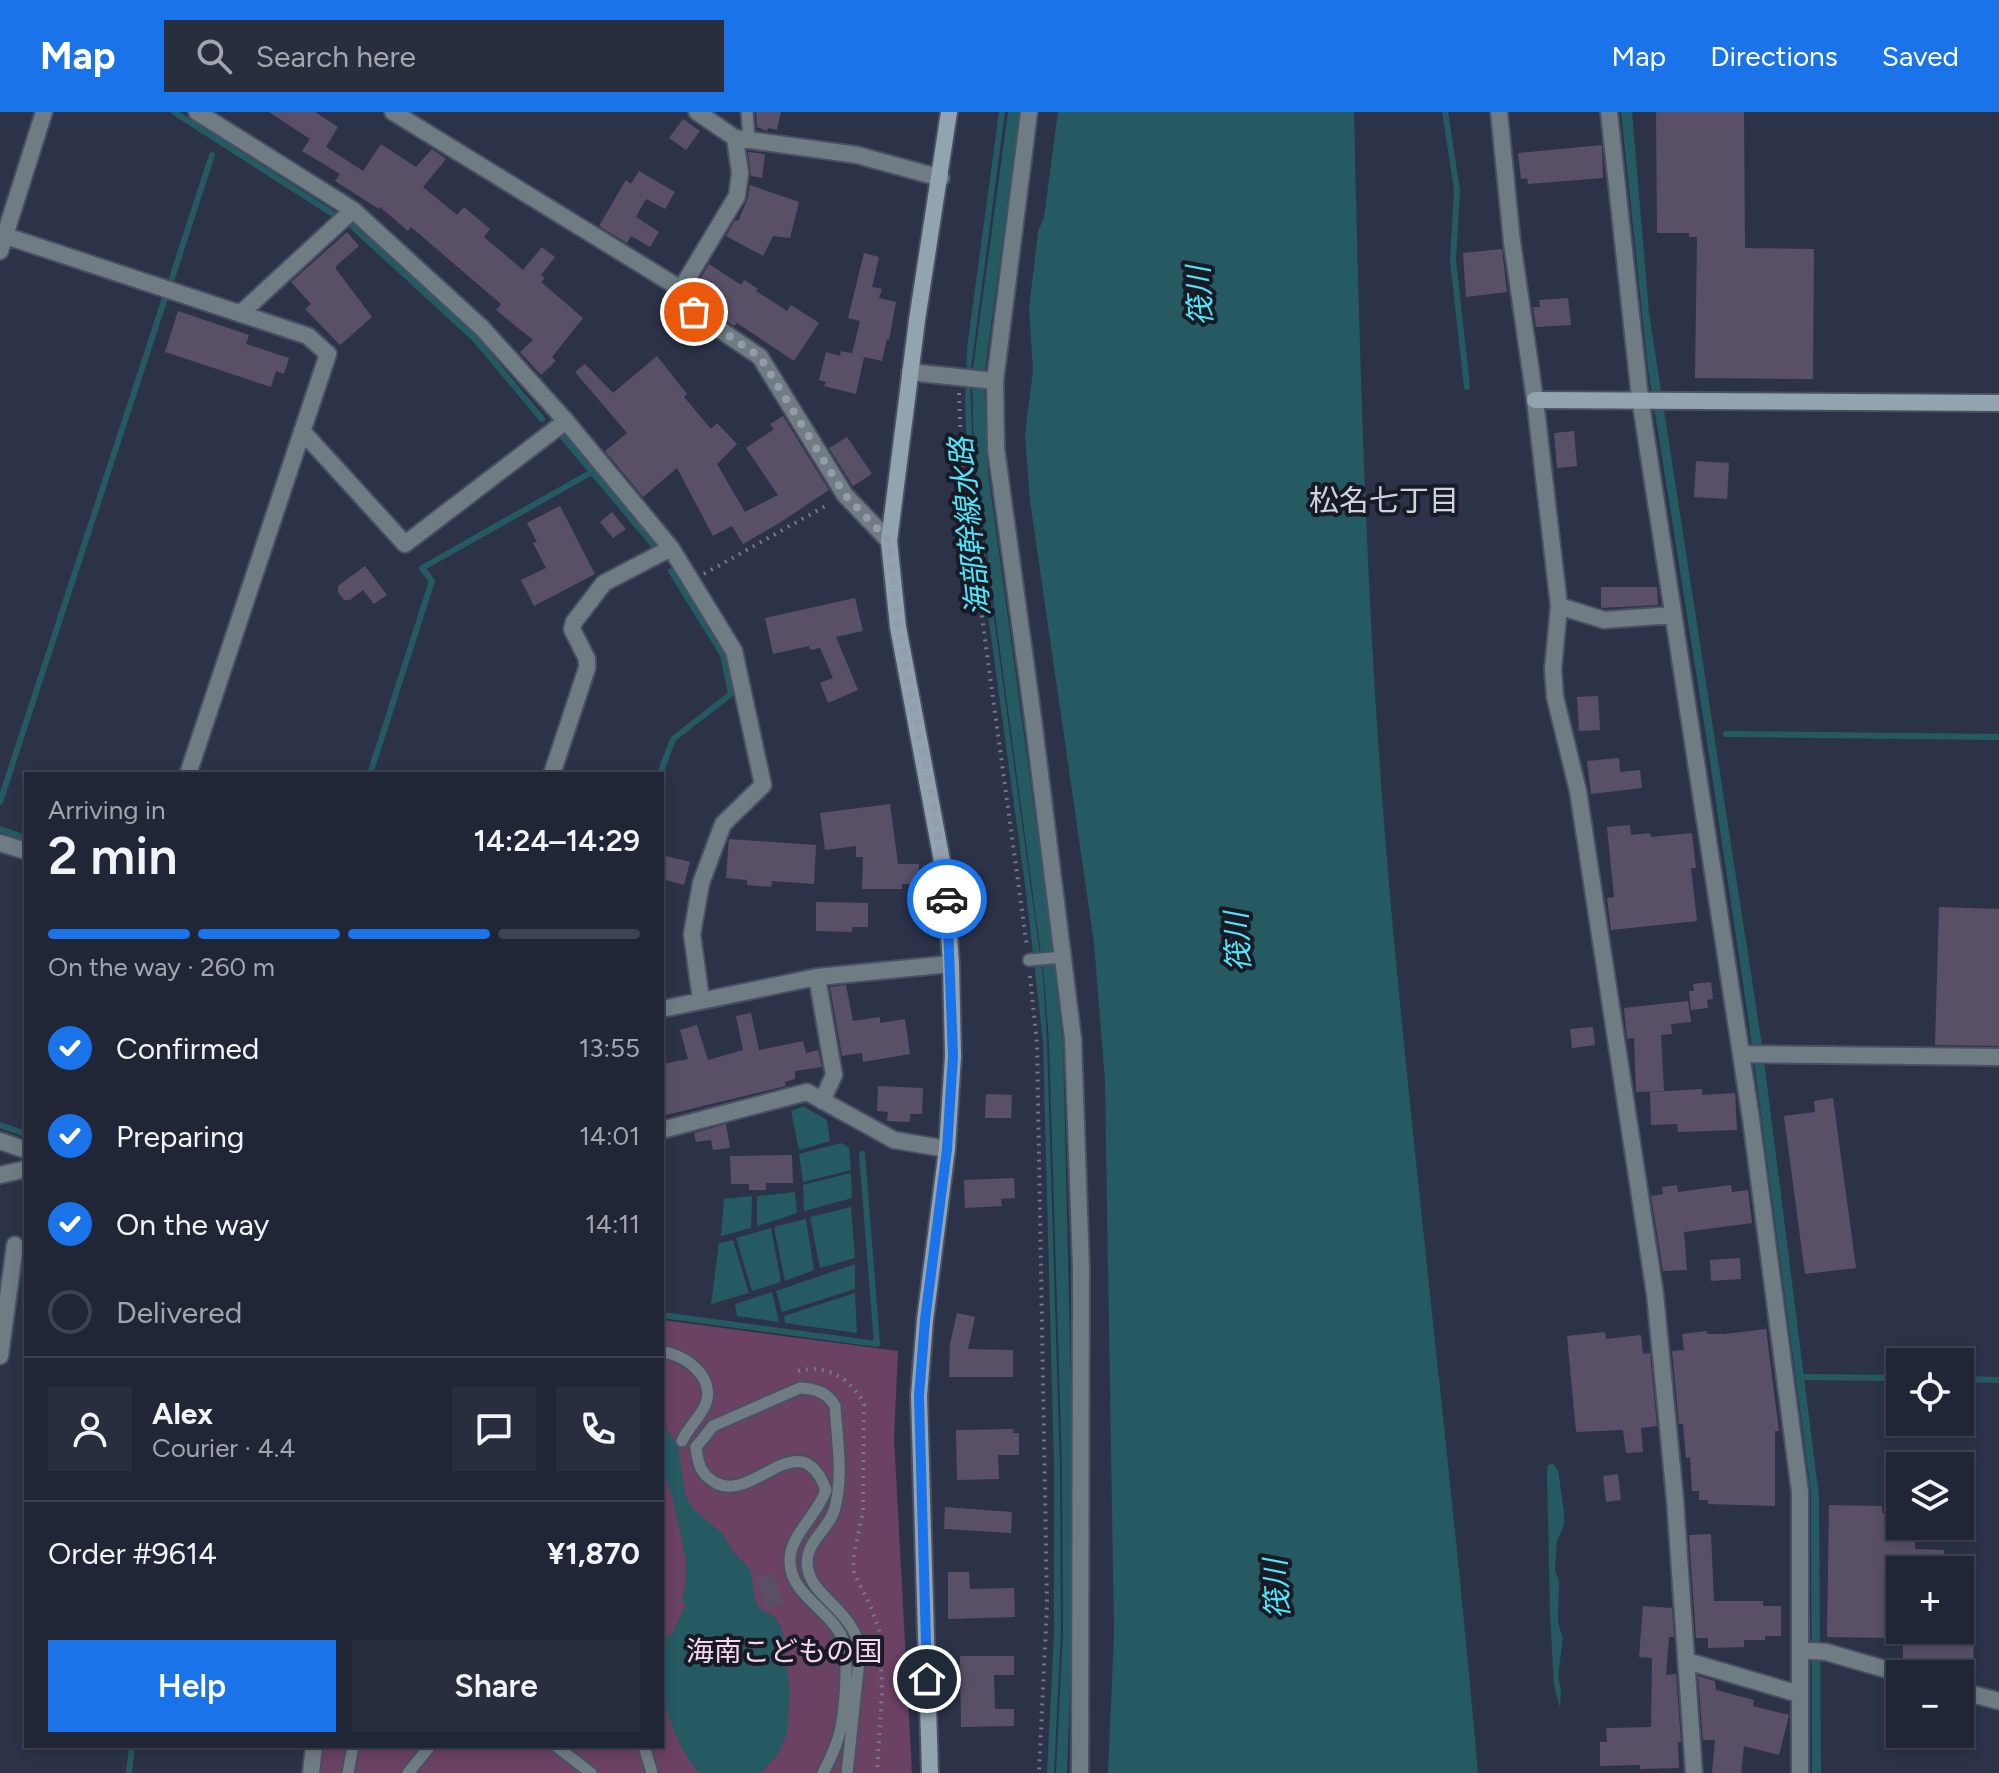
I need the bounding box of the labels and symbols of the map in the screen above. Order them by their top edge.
water label: 筏川 [1179,262,1220,327]
pin [660,278,728,346]
water label: 海部幹線水路 [941,433,997,618]
district label: 松名七丁目 [1309,482,1459,519]
courier [907,859,987,939]
water label: 筏川 [1217,908,1258,973]
water label: 筏川 [1256,1555,1297,1620]
park label: 海南こどもの国 [686,1634,882,1668]
pin [893,1645,961,1713]

